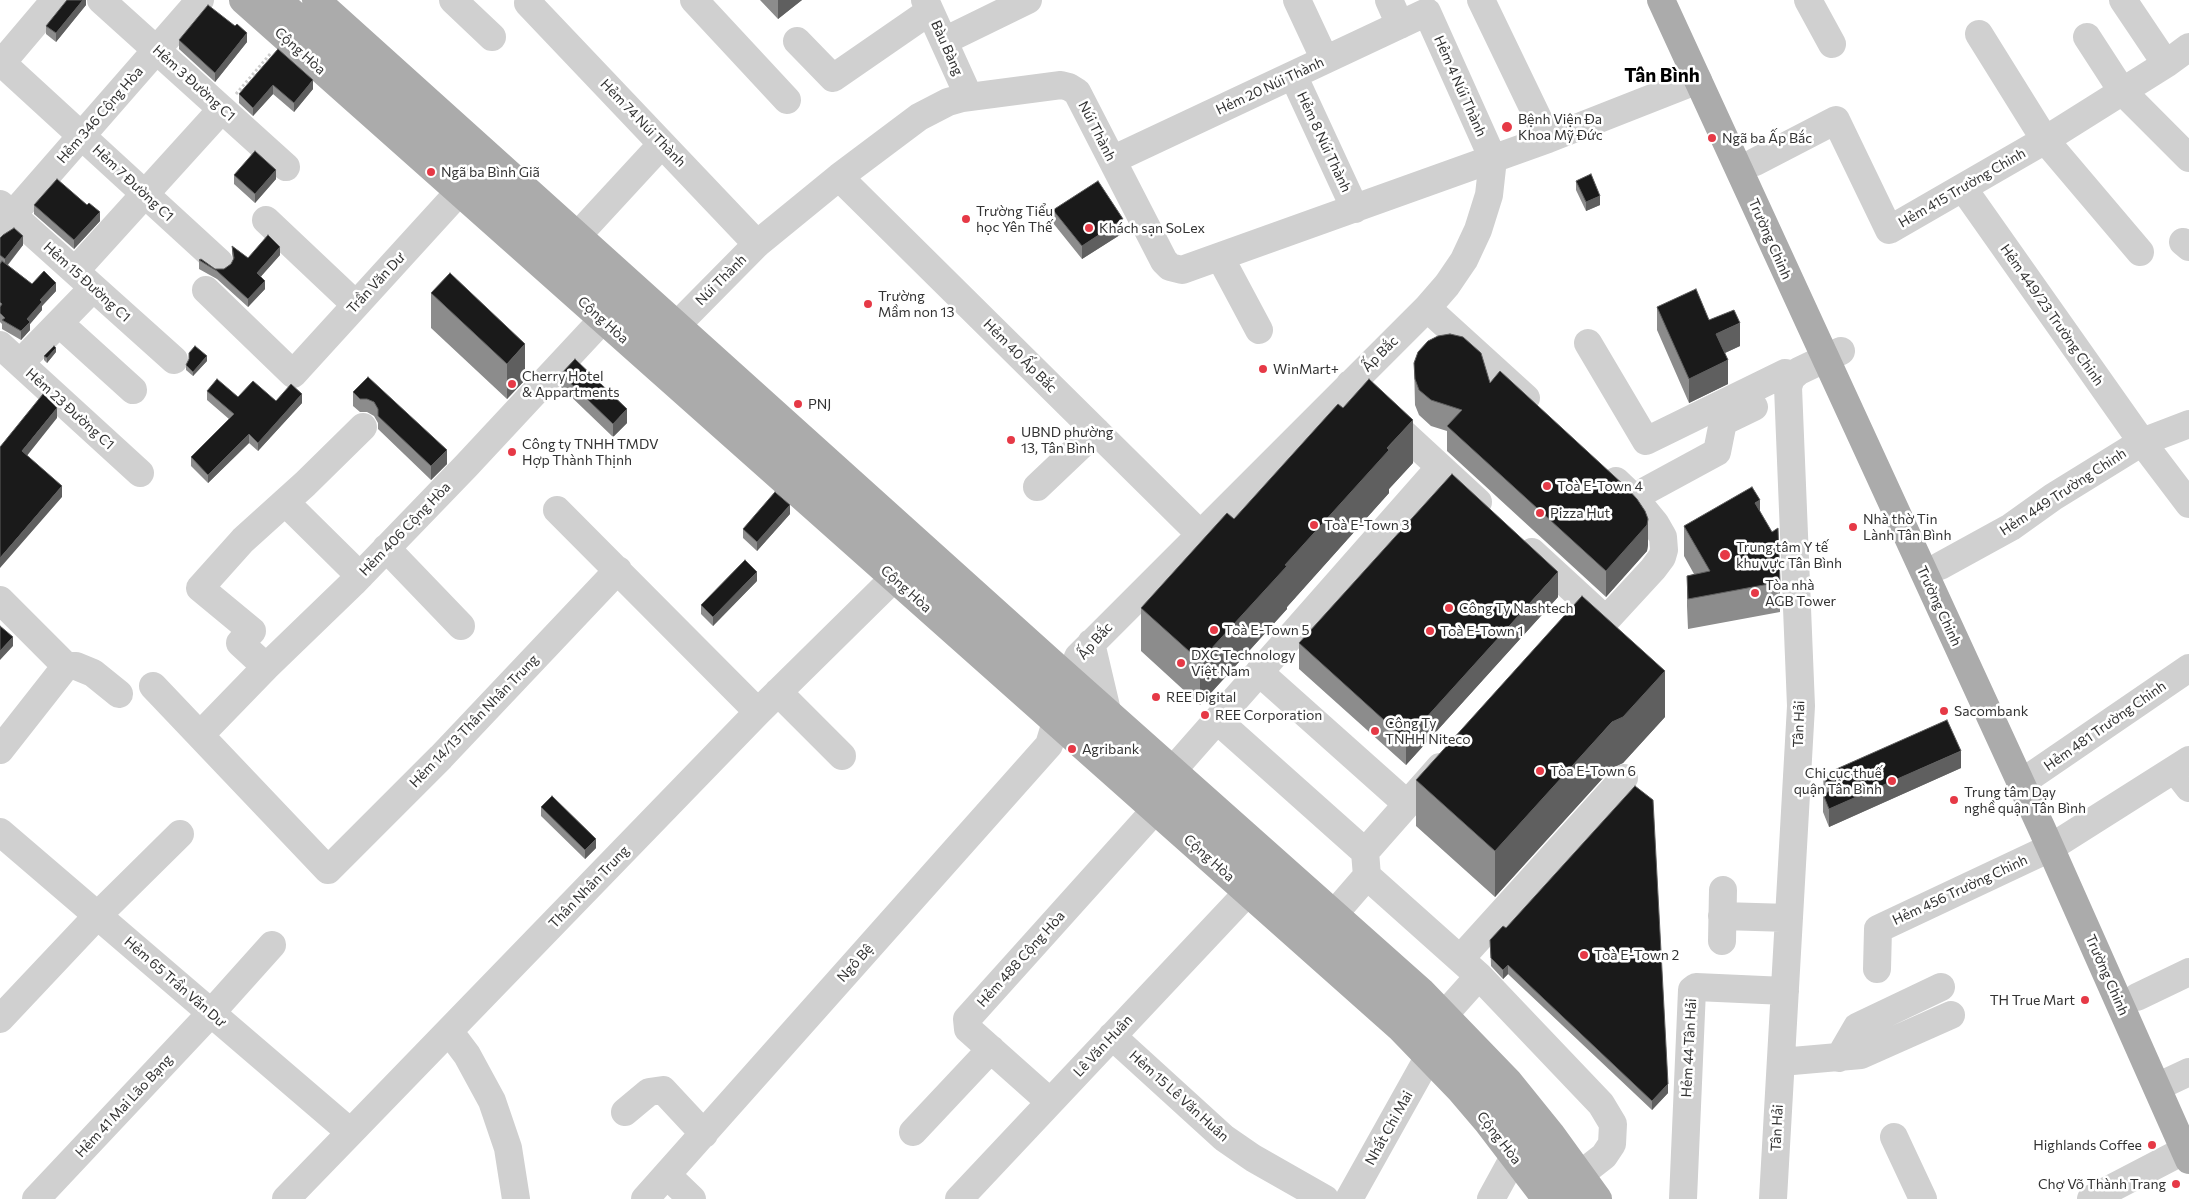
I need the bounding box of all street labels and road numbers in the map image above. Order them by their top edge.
street label: Bàu Bàng [927,18,967,78]
street label: Cộng Hòa [271,24,329,78]
street label: Hẻm 4 Núi Thành [1430,33,1490,139]
street label: Hẻm 3 Đường C1 [149,42,239,124]
street label: Hẻm 20 Núi Thành [1213,54,1327,118]
street label: Hẻm 346 Cộng Hòa [53,63,147,167]
street label: Hẻm 74 Núi Thành [597,76,689,170]
street label: Hẻm 8 Núi Thành [1293,89,1355,195]
street label: Núi Thành [1075,98,1119,164]
street label: Hẻm 7 Đường C1 [89,141,177,225]
street label: Hẻm 415 Trường Chinh [1895,145,2029,231]
street label: Trường Chinh [1745,196,1795,282]
street label: Hẻm 15 Đường C1 [40,238,134,326]
street label: Hẻm 449/23 Trường Chinh [1997,241,2107,389]
street label: Trần Văn Dư [344,249,408,317]
street label: Núi Thành [692,251,750,309]
street label: Cộng Hòa [574,293,632,347]
street label: Hẻm 40 Ấp Bắc [980,316,1060,396]
street label: Ấp Bắc [1359,333,1401,375]
street label: Hẻm 23 Đường C1 [22,365,118,453]
street label: Hẻm 449 Trường Chinh [1997,445,2129,539]
street label: Hẻm 406 Cộng Hòa [356,479,454,579]
street label: Cộng Hòa [877,562,935,616]
street label: Trường Chinh [1913,563,1965,649]
street label: Ấp Bắc [1074,619,1116,663]
street label: Hẻm 14/13 Thân Nhân Trung [406,651,542,791]
street label: Hẻm 481 Trường Chinh [2041,678,2169,774]
street label: Tân Hải [1790,700,1808,748]
street label: Cộng Hòa [1180,831,1238,885]
street label: Thân Nhân Trung [545,842,633,932]
street label: Hẻm 456 Trường Chinh [1890,851,2030,929]
street label: Hẻm 488 Cộng Hòa [974,908,1068,1010]
street label: Trường Chinh [2082,932,2132,1018]
street label: Hẻm 65 Trần Văn Dư [121,933,229,1031]
street label: Ngô Bệ [834,940,876,986]
street label: Hẻm 44 Tân Hải [1678,998,1700,1098]
street label: Lê Văn Huân [1070,1012,1136,1080]
street label: Hẻm 15 Lê Văn Huân [1126,1047,1232,1145]
street label: Hẻm 41 Mai Lão Bạng [72,1051,176,1161]
street label: Nhất Chi Mai [1362,1088,1416,1168]
street label: Tân Hải [1767,1104,1787,1152]
street label: Cộng Hòa [1473,1108,1525,1168]

